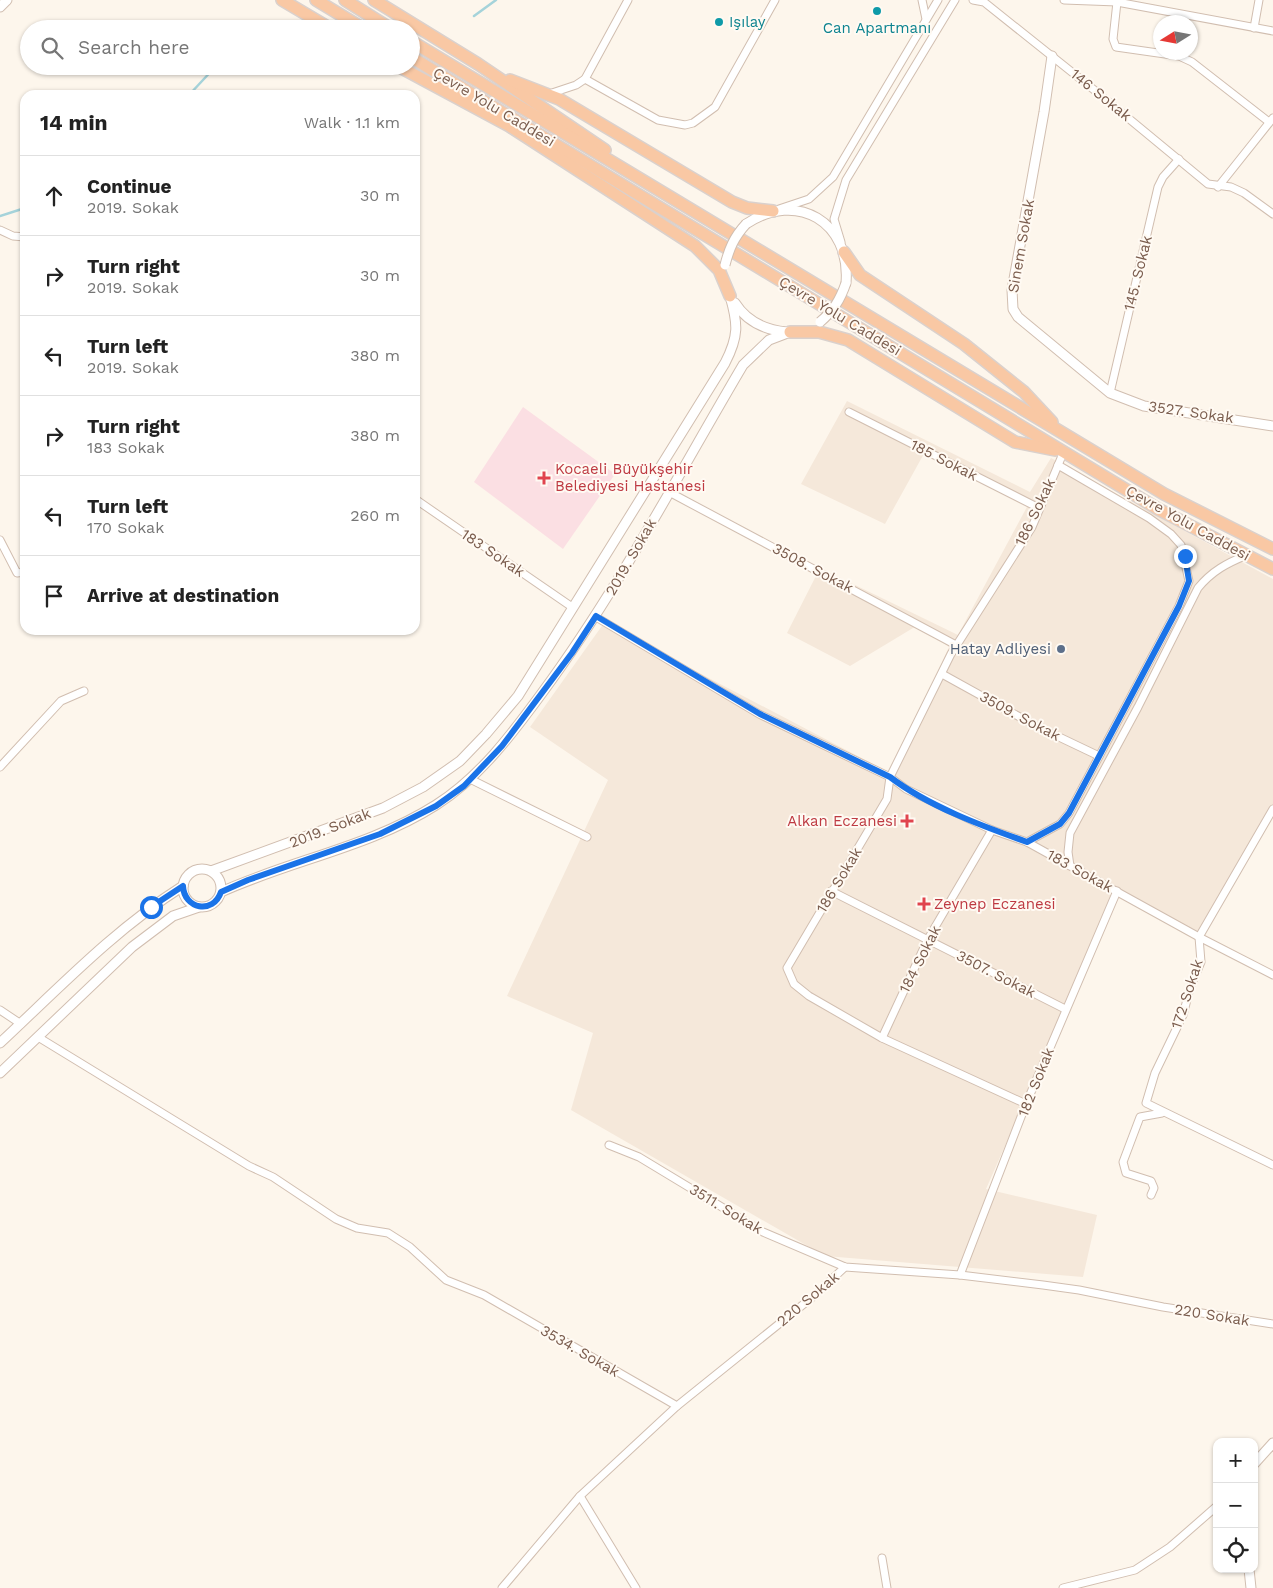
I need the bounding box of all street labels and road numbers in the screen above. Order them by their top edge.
street label: Çevre Yolu Caddesi [430,63,558,151]
street label: 146 Sokak [1067,65,1135,125]
street label: Sinem Sokak [1004,197,1038,294]
street label: 145. Sokak [1120,233,1156,312]
street label: Çevre Yolu Caddesi [776,272,904,360]
street label: 3527. Sokak [1147,397,1235,427]
street label: 185 Sokak [907,435,981,485]
street label: 186 Sokak [1011,475,1059,549]
street label: Çevre Yolu Caddesi [1123,481,1253,565]
street label: 2019. Sokak [602,515,661,599]
street label: 183 Sokak [458,525,529,581]
street label: 3508. Sokak [769,539,857,597]
street label: 3509. Sokak [977,687,1064,745]
street label: 2019. Sokak [287,804,374,852]
street label: 186 Sokak [812,844,866,916]
street label: 183 Sokak [1044,846,1117,897]
street label: 184 Sokak [895,922,945,996]
street label: 3507. Sokak [953,946,1039,1002]
street label: 172 Sokak [1167,956,1207,1031]
street label: 182 Sokak [1014,1044,1058,1119]
street label: 3511. Sokak [686,1180,766,1238]
street label: 220 Sokak [773,1267,843,1330]
street label: 220 Sokak [1173,1300,1251,1330]
street label: 3534. Sokak [537,1321,623,1381]

